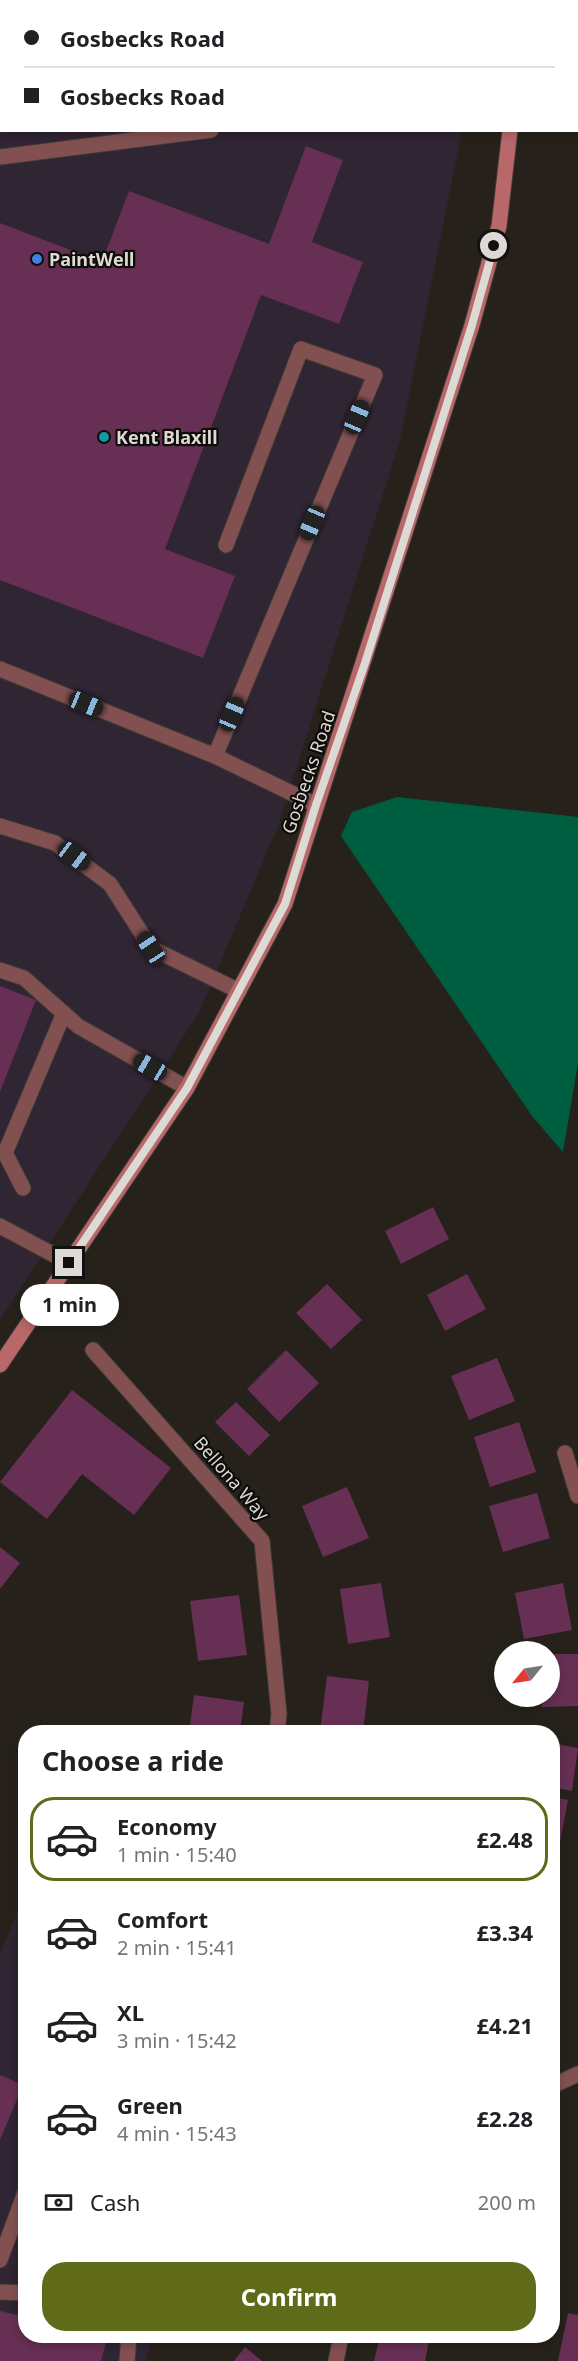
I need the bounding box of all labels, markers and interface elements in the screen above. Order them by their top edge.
text: Gosbecks Road [60,23,225,53]
text: Gosbecks Road [60,81,225,111]
route start [480,232,507,259]
place label: PaintWell [49,247,134,271]
marker: PaintWell [30,252,44,266]
car [342,397,372,437]
place label: Kent Blaxill [116,425,218,449]
marker: Kent Blaxill [97,430,111,444]
car [297,503,327,543]
car [66,689,106,719]
car [217,694,247,734]
street label: Gosbecks Road [276,707,340,837]
car [54,838,94,874]
car [134,928,168,968]
car [130,1050,170,1084]
route end [55,1249,82,1276]
callout: 1 min [20,1284,118,1326]
text: 1 min [42,1291,97,1318]
street label: Bellona Way [189,1431,276,1526]
north arrow [494,1641,560,1707]
map controls [494,1641,560,1707]
text: Choose a ride [42,1742,224,1779]
text: Economy [117,1811,216,1841]
icon: car [45,1812,99,1866]
text: £2.48 [476,1824,533,1854]
text: 1 min · 15:40 [117,1841,237,1868]
text: Comfort [117,1904,208,1934]
icon: car [45,1905,99,1959]
text: £3.34 [476,1917,533,1947]
text: 2 min · 15:41 [117,1934,237,1961]
text: XL [117,1997,144,2027]
icon: car [45,1998,99,2052]
text: £4.21 [476,2010,533,2040]
text: 3 min · 15:42 [117,2027,237,2054]
text: Green [117,2090,183,2120]
icon: car [45,2091,99,2145]
text: £2.28 [476,2103,533,2133]
text: 4 min · 15:43 [117,2120,237,2147]
icon: cash [42,2186,75,2219]
text: Cash [90,2187,140,2217]
text: 200 m [478,2189,536,2216]
button: Confirm [42,2262,536,2331]

